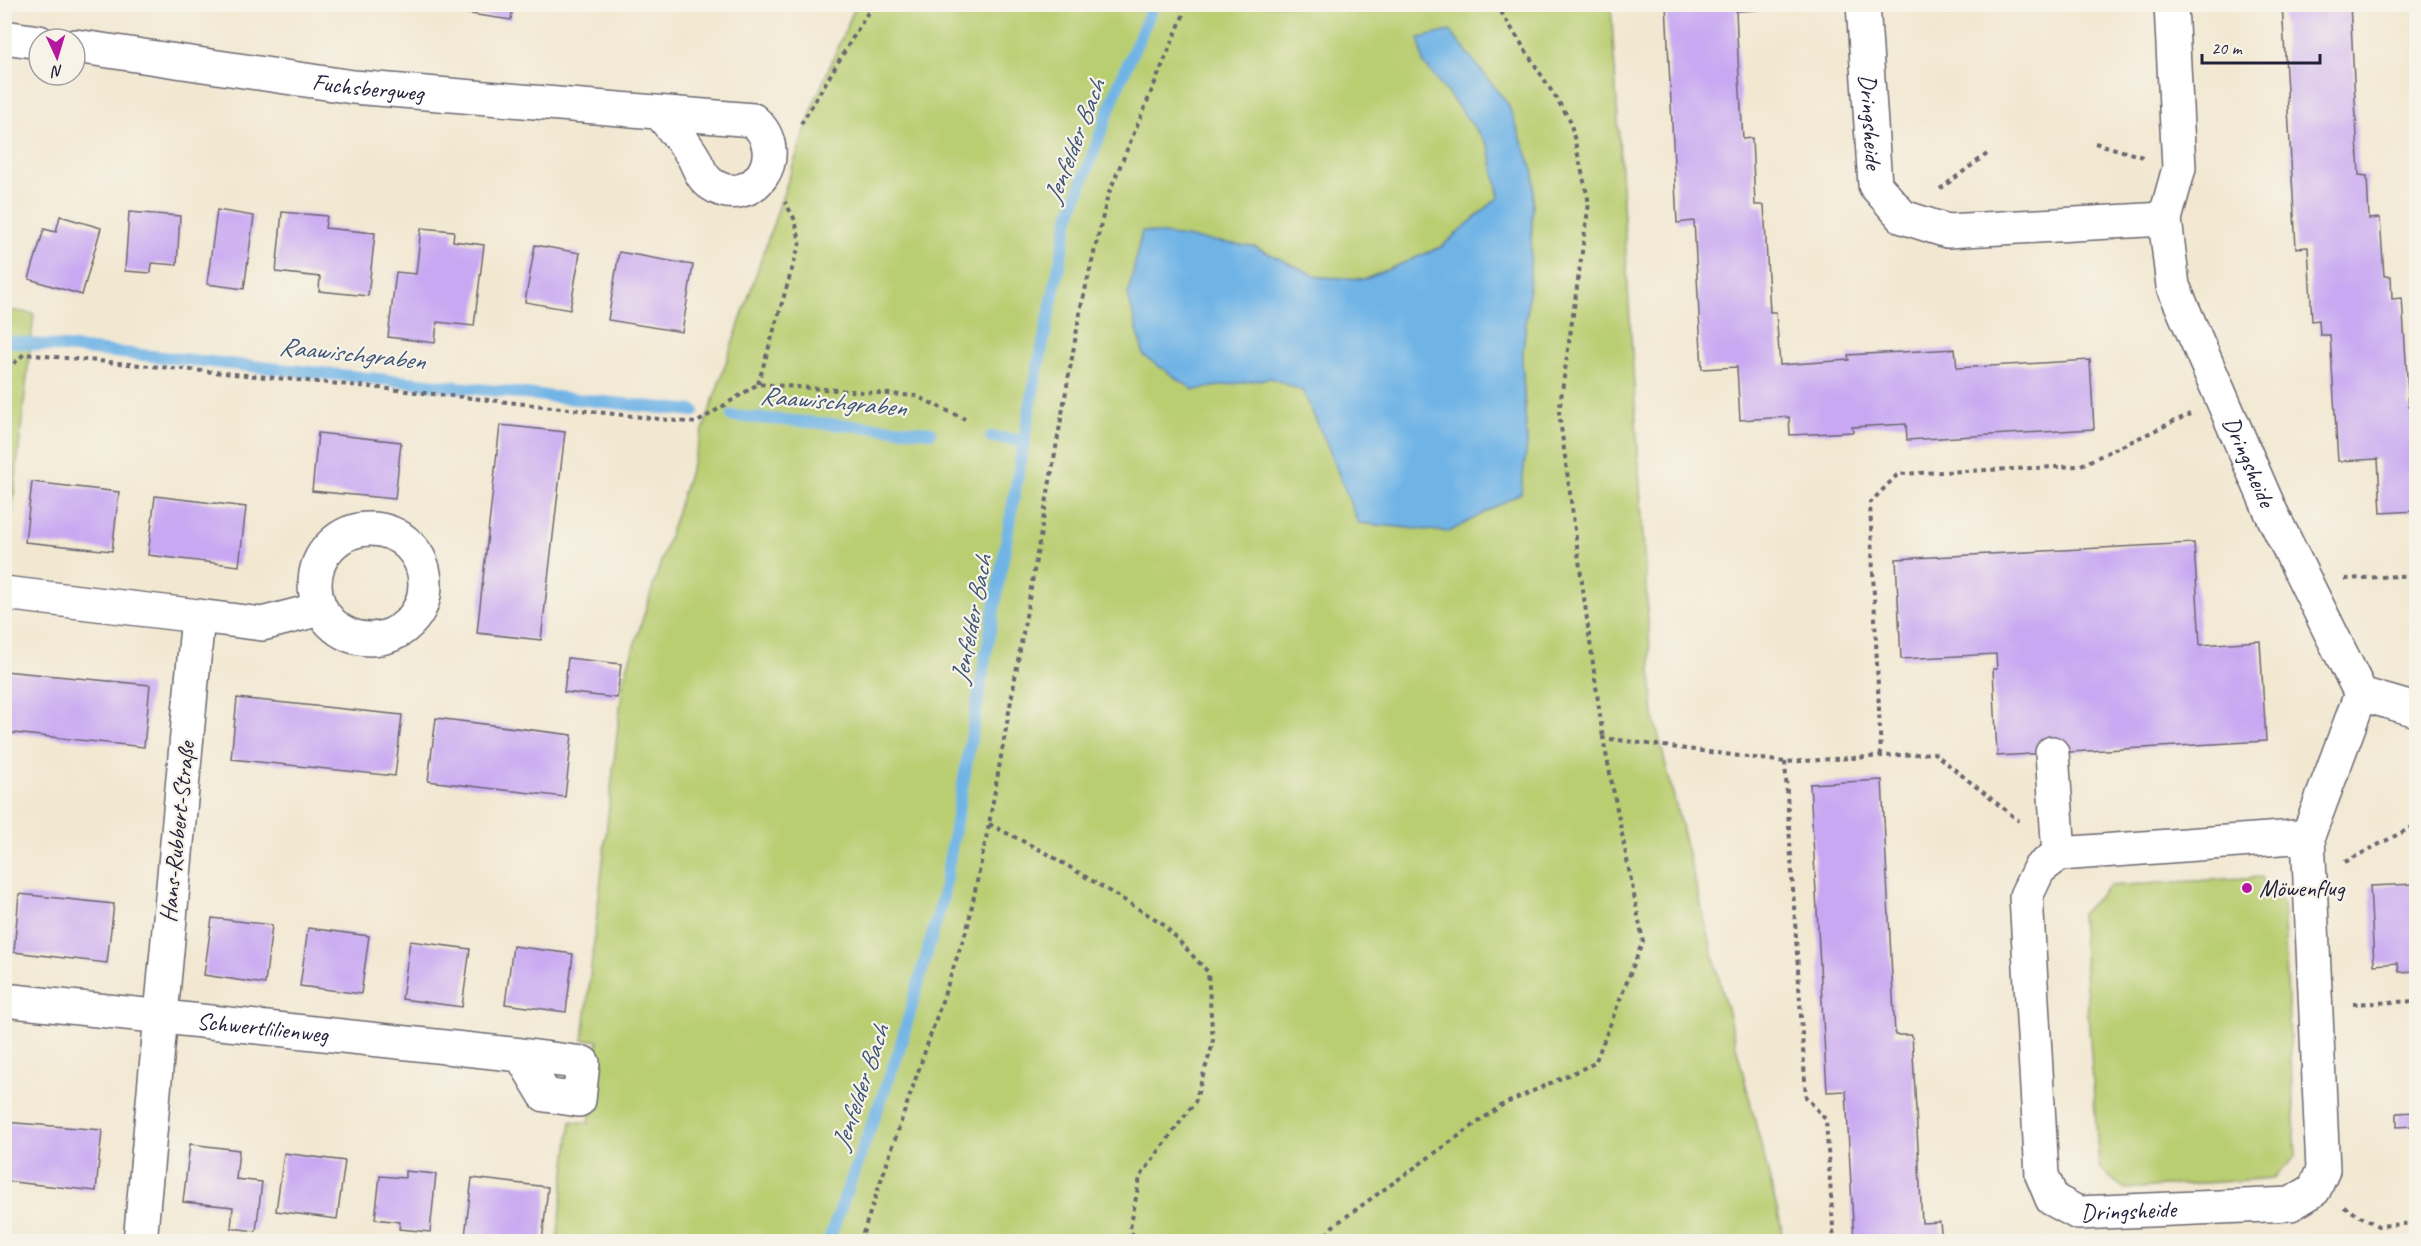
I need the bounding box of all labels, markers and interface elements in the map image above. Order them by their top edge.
north arrow [27,27,87,87]
scale bar [2202,27,2320,65]
text: 20 m [2211,37,2244,59]
text: N [49,61,64,82]
street label: Fuchsbergweg [311,66,427,108]
water label: Jenfelder Bach [1035,73,1114,209]
street label: Dringsheide [1853,73,1889,173]
water label: Raawischgraben [278,329,428,378]
water label: Raawischgraben [759,379,909,424]
street label: Dringsheide [2216,412,2283,513]
water label: Jenfelder Bach [943,551,1000,688]
street label: Hans-Rubbert-Straße [153,738,202,924]
place label: Möwenflug [2259,873,2346,903]
marker: Möwenflug [2240,881,2254,895]
street label: Schwertlilienweg [195,1006,331,1050]
water label: Jenfelder Bach [823,1019,898,1156]
street label: Dringsheide [2080,1194,2179,1228]

